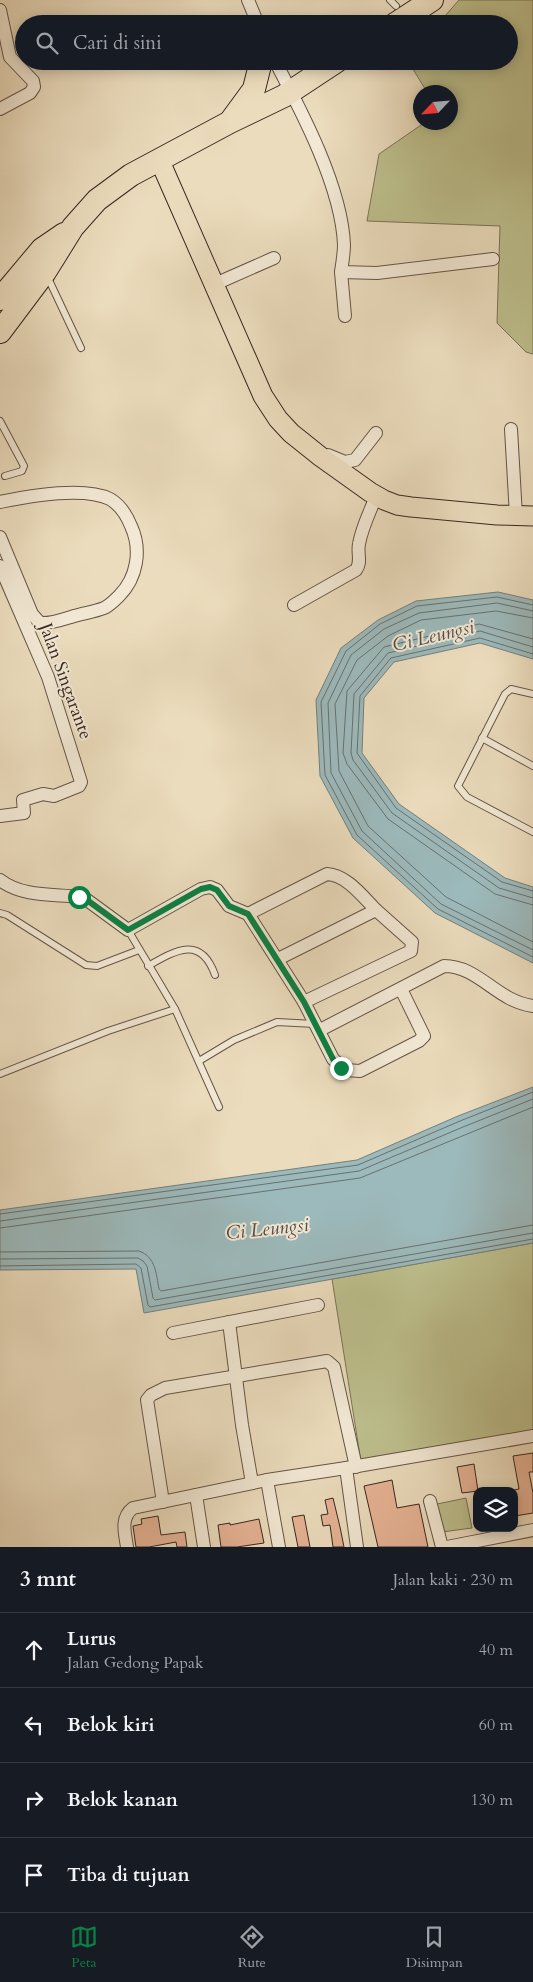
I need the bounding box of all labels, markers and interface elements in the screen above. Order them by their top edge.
search box [15,15,518,70]
icon: search [33,29,61,57]
text: Cari di sini [73,30,162,56]
north arrow [413,85,458,130]
water label: Ci Leungsi [390,614,477,658]
street label: Jalan Singarante [32,617,98,743]
route start [68,886,91,909]
route end [330,1057,353,1080]
water label: Ci Leungsi [224,1212,311,1246]
map controls [473,1487,518,1532]
button: layers [473,1487,518,1532]
text: 3 mnt [20,1565,76,1594]
text: Jalan kaki · 230 m [393,1569,513,1591]
text: Lurus [67,1626,116,1652]
icon: ahead [20,1636,48,1664]
text: 40 m [479,1639,513,1661]
text: Jalan Gedong Papak [67,1652,204,1674]
icon: left [20,1711,48,1739]
text: Belok kiri [67,1712,154,1738]
text: 60 m [479,1714,513,1736]
icon: right [20,1786,48,1814]
text: Belok kanan [67,1787,178,1813]
text: 130 m [471,1789,513,1811]
icon: arrive [20,1861,48,1889]
text: Tiba di tujuan [67,1862,190,1888]
tab: Peta [70,1923,98,1972]
tab: Rute [238,1923,266,1972]
tab: Disimpan [406,1923,463,1972]

